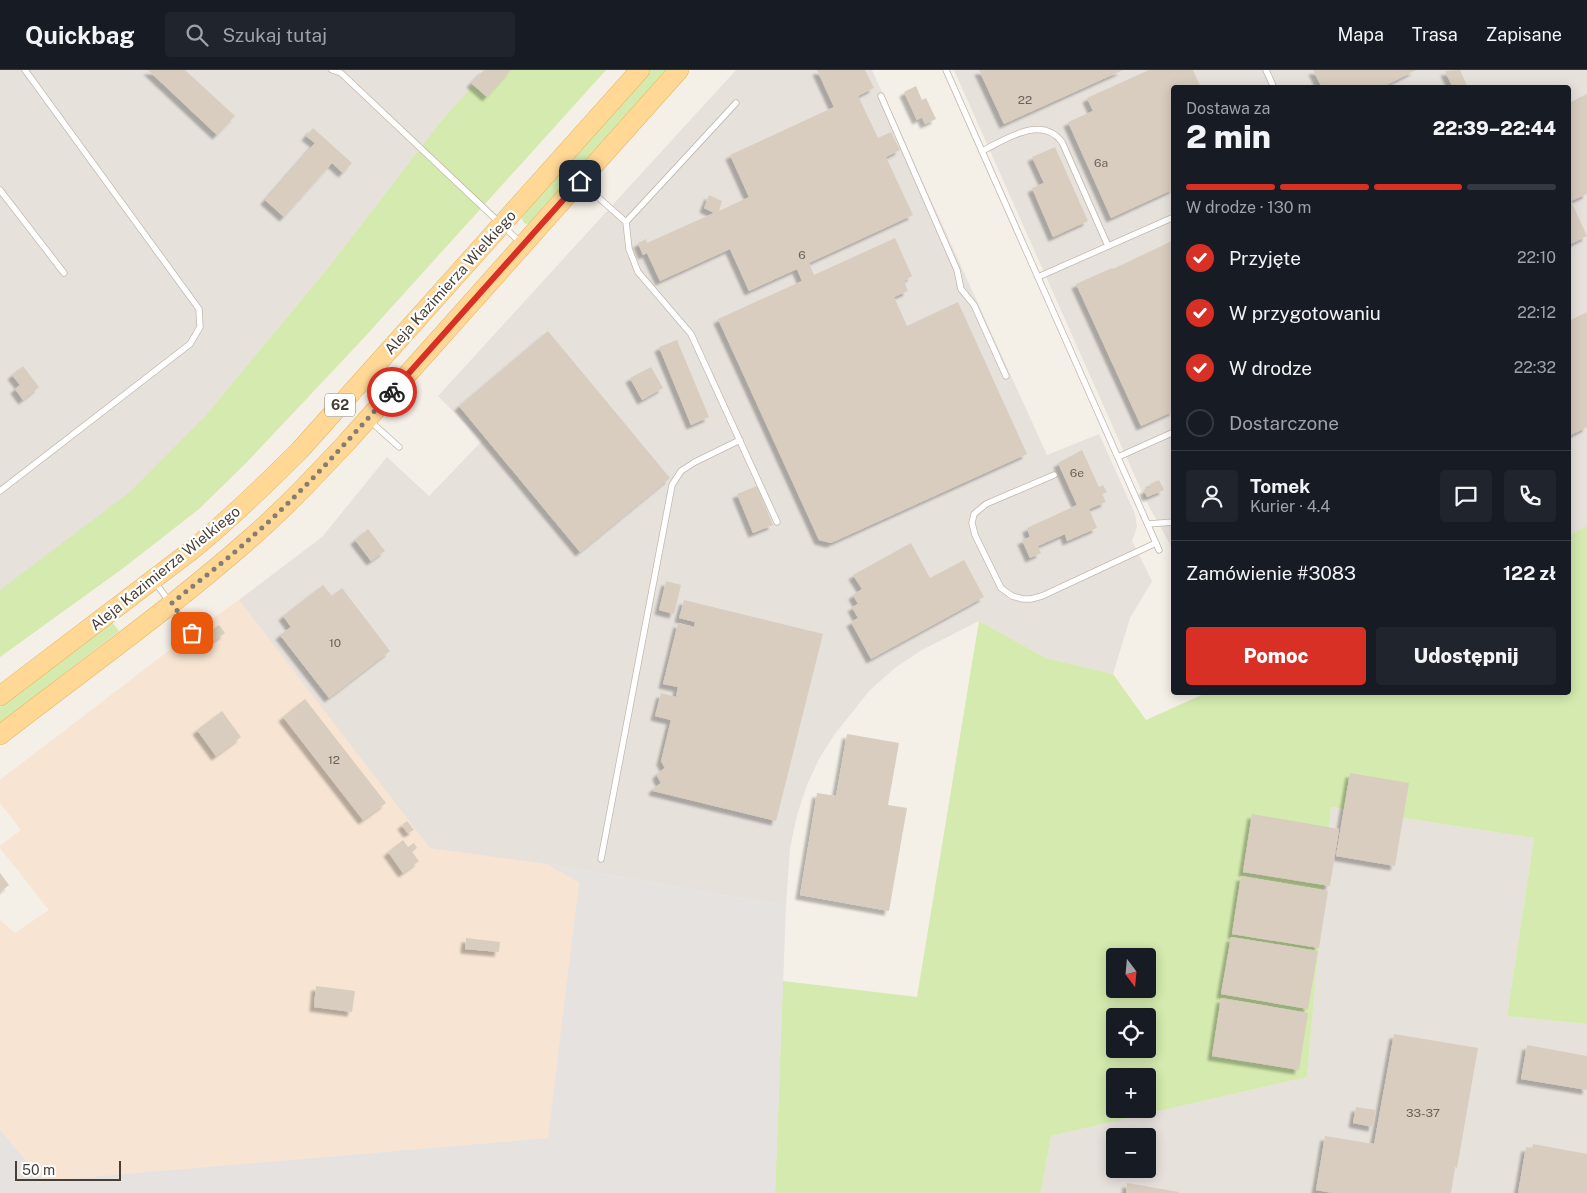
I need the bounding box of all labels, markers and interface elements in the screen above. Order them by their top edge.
search box [165,12,515,57]
text: Quickbag [25,21,135,49]
icon: search [183,21,211,49]
text: Szukaj tutaj [223,24,327,46]
text: Mapa [1337,24,1384,45]
text: Trasa [1412,24,1458,45]
text: Zapisane [1486,24,1562,45]
house number: 22 [1018,93,1032,107]
text: Dostawa za [1186,99,1270,118]
text: 22:39–22:44 [1433,117,1556,139]
text: 2 min [1186,118,1271,155]
house number: 6a [1094,156,1108,170]
pin [559,160,601,202]
icon: home [566,167,594,195]
text: W drodze · 130 m [1186,198,1311,217]
street label: Aleja Kazimierza Wielkiego [381,207,519,357]
icon: check [1186,244,1214,272]
text: Przyjęte [1229,247,1301,269]
house number: 6 [798,248,806,262]
text: 22:10 [1517,248,1556,267]
icon: check [1186,299,1214,327]
text: W przygotowaniu [1229,302,1381,324]
text: 22:12 [1517,303,1556,322]
icon: check [1186,354,1214,382]
text: W drodze [1229,357,1312,379]
text: 22:32 [1514,358,1556,377]
courier [367,367,417,417]
icon: bike [378,378,406,406]
road number: 62 [325,394,355,416]
text: Dostarczone [1229,412,1339,434]
house number: 6e [1070,466,1084,480]
button: person [1186,470,1238,522]
button: chat [1440,470,1492,522]
button: phone [1504,470,1556,522]
text: Tomek [1250,475,1310,497]
text: Kurier · 4.4 [1250,497,1330,516]
street label: Aleja Kazimierza Wielkiego [87,502,243,634]
text: Zamówienie #3083 [1186,562,1356,584]
text: 122 zł [1503,562,1556,584]
pin [171,612,213,654]
icon: bag [178,619,206,647]
button: Pomoc [1186,627,1366,685]
button: Udostępnij [1376,627,1556,685]
house number: 10 [329,636,341,650]
house number: 12 [328,753,340,767]
north arrow [1106,948,1156,998]
map controls [1106,948,1156,1178]
button: locate [1106,1008,1156,1058]
button: + [1106,1068,1156,1118]
house number: 33-37 [1406,1106,1440,1120]
button: − [1106,1128,1156,1178]
scale bar [15,1158,121,1181]
text: 50 m [22,1162,55,1178]

